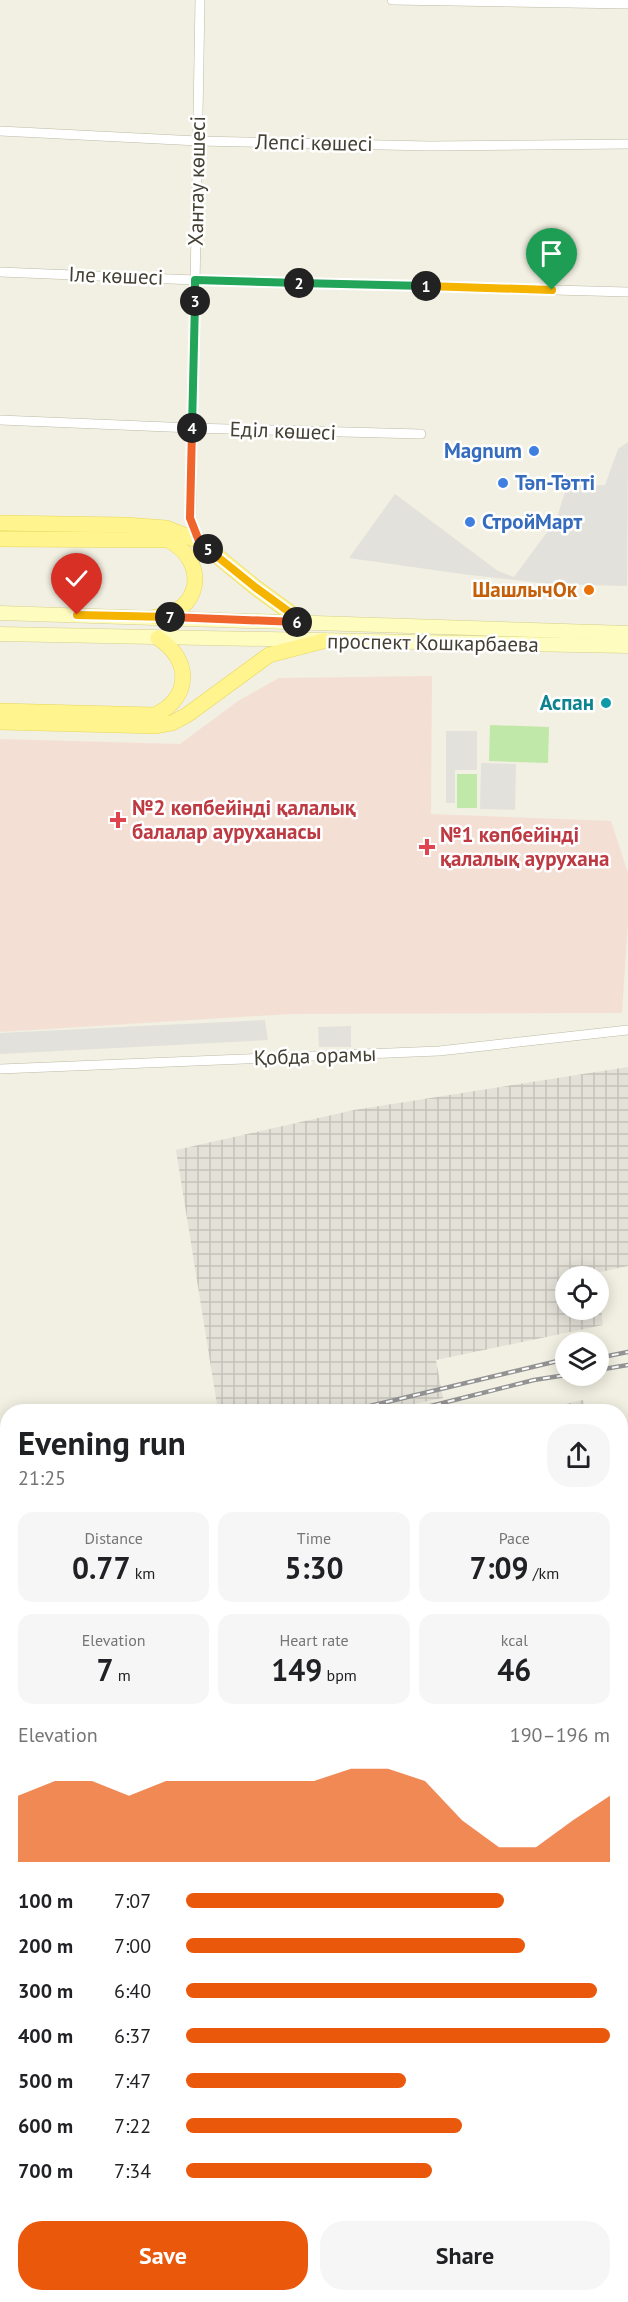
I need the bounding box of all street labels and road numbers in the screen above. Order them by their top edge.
street label: Хантау көшесі [182,116,211,246]
street label: Лепсі көшесі [254,128,373,157]
street label: Іле көшесі [68,260,164,291]
street label: Еділ көшесі [229,415,337,446]
street label: проспект Кошкарбаева [327,627,539,658]
street label: Қобда орамы [253,1040,377,1071]

